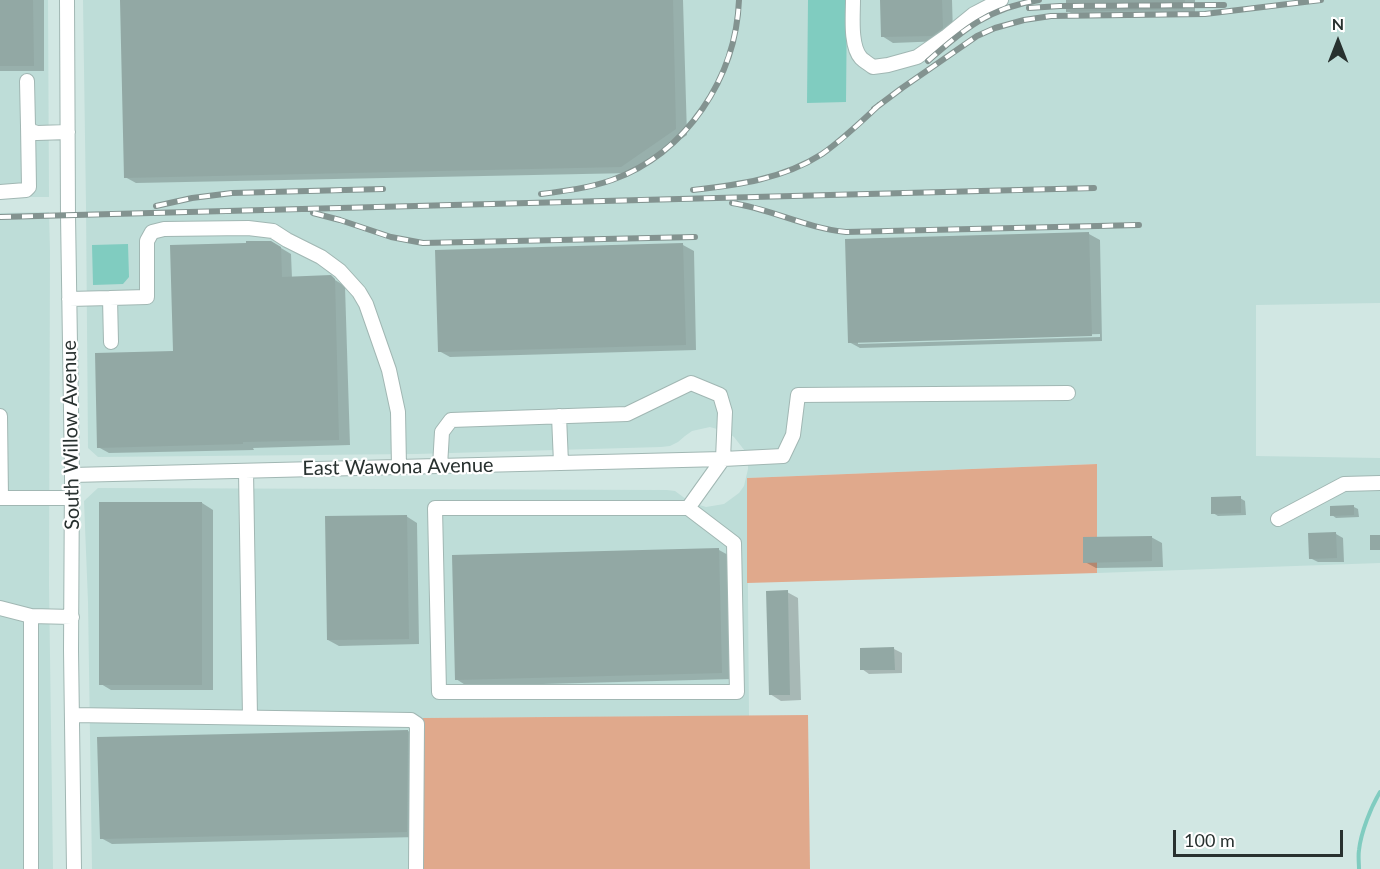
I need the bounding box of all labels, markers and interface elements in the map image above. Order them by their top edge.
north arrow [1308,12,1368,72]
text: N [1332,14,1344,33]
street label: South Willow Avenue [57,340,85,530]
street label: East Wawona Avenue [302,453,494,481]
scale bar [1176,818,1346,856]
text: 100 m [1184,829,1235,851]

